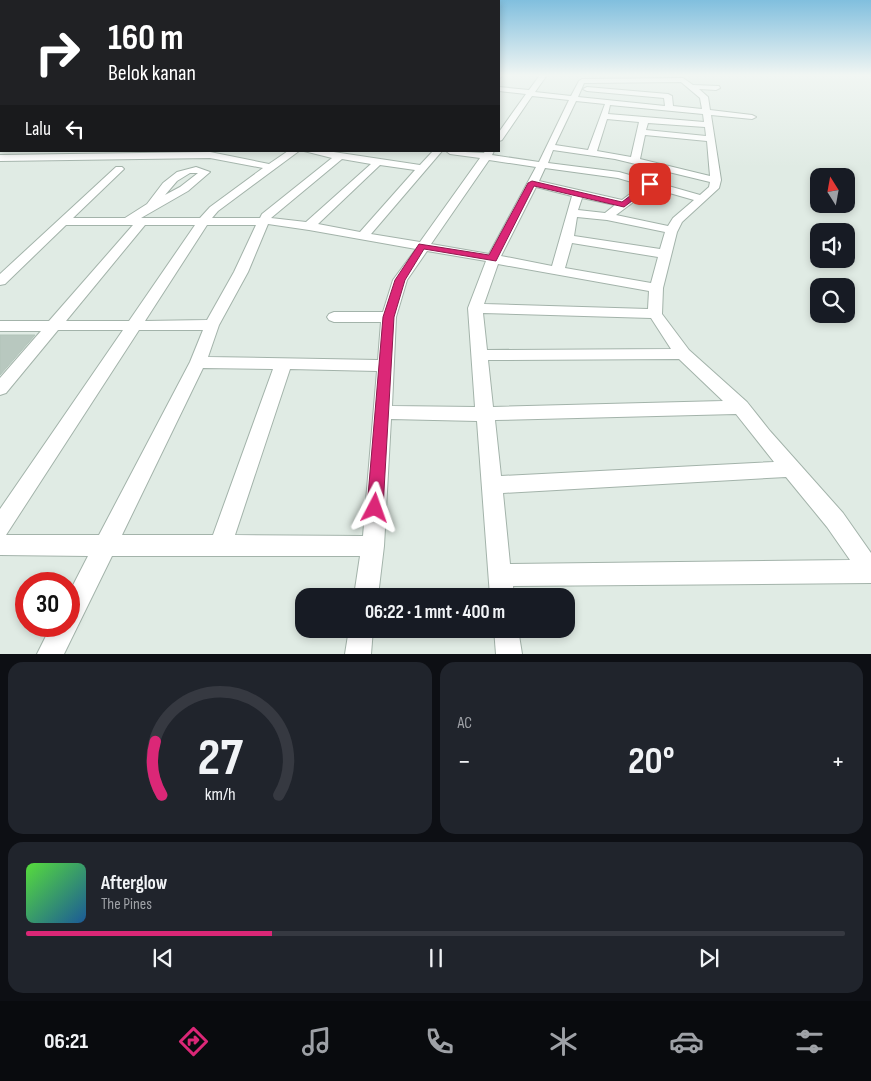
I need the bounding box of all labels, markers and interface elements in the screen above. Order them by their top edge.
text: 160 m [108,17,184,60]
icon: right [25,20,90,85]
text: Belok kanan [108,60,196,87]
icon: left [61,115,89,143]
text: Lalu [25,118,51,141]
pin [629,163,671,205]
north arrow [810,168,855,212]
map controls [810,168,855,323]
icon: arrive [636,170,664,198]
button: sound [810,223,855,268]
button: search [810,278,855,323]
position arrow [348,481,400,533]
speed limit sign: 30 [15,572,80,637]
text: 06:22 · 1 mnt · 400 m [365,601,505,624]
text: AC [458,714,472,733]
text: 27 [197,727,243,790]
text: 20° [628,739,675,784]
text: − [458,745,471,778]
text: + [831,745,845,778]
text: km/h [204,784,235,805]
text: Afterglow [101,872,167,895]
text: The Pines [101,895,152,914]
icon: previous [149,944,177,972]
icon: pause [422,944,450,972]
icon: next [695,944,723,972]
icon: directions [176,1024,211,1059]
icon: music [299,1024,334,1059]
icon: phone [422,1024,457,1059]
icon: climate [546,1024,581,1059]
icon: car [669,1024,704,1059]
icon: filters [792,1024,827,1059]
text: 06:21 [44,1028,88,1055]

